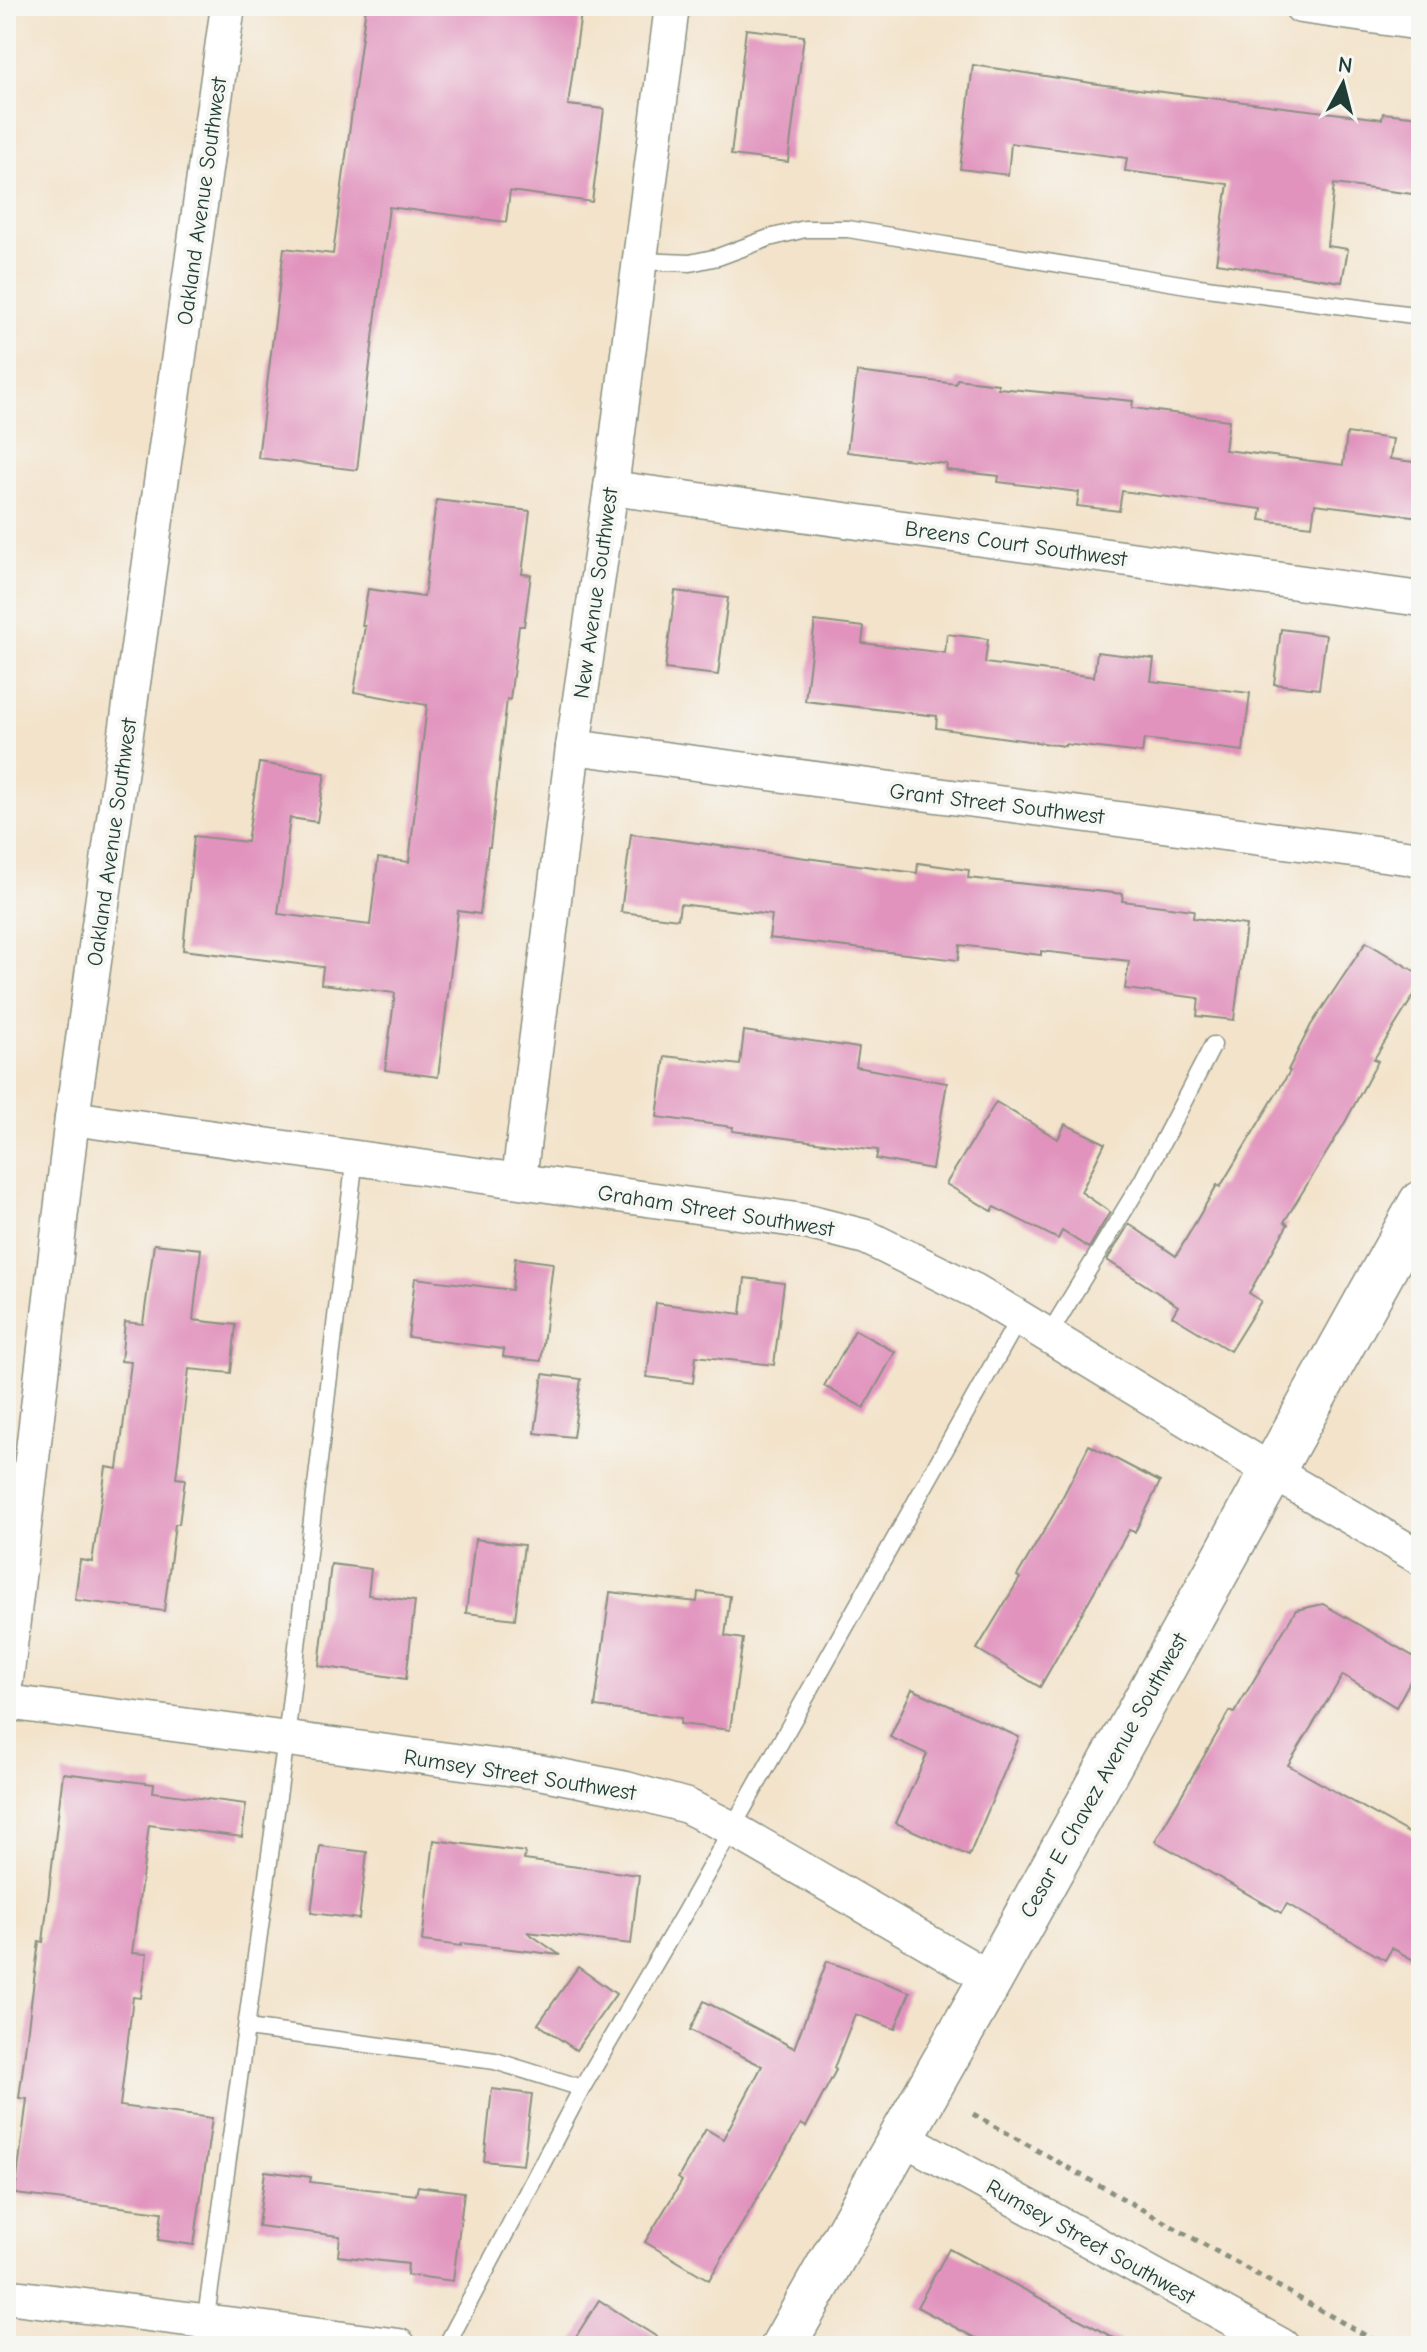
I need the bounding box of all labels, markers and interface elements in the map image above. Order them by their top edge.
north arrow [1303,44,1383,124]
text: N [1337,51,1354,79]
street label: Oakland Avenue Southwest [172,75,232,327]
street label: New Avenue Southwest [568,485,624,700]
street label: Breens Court Southwest [903,516,1129,573]
street label: Oakland Avenue Southwest [82,716,142,968]
street label: Grant Street Southwest [888,778,1106,830]
street label: Graham Street Southwest [596,1179,837,1243]
street label: Cesar E Chavez Avenue Southwest [1015,1628,1194,1922]
street label: Rumsey Street Southwest [402,1744,638,1806]
street label: Rumsey Street Southwest [982,2174,1200,2310]

